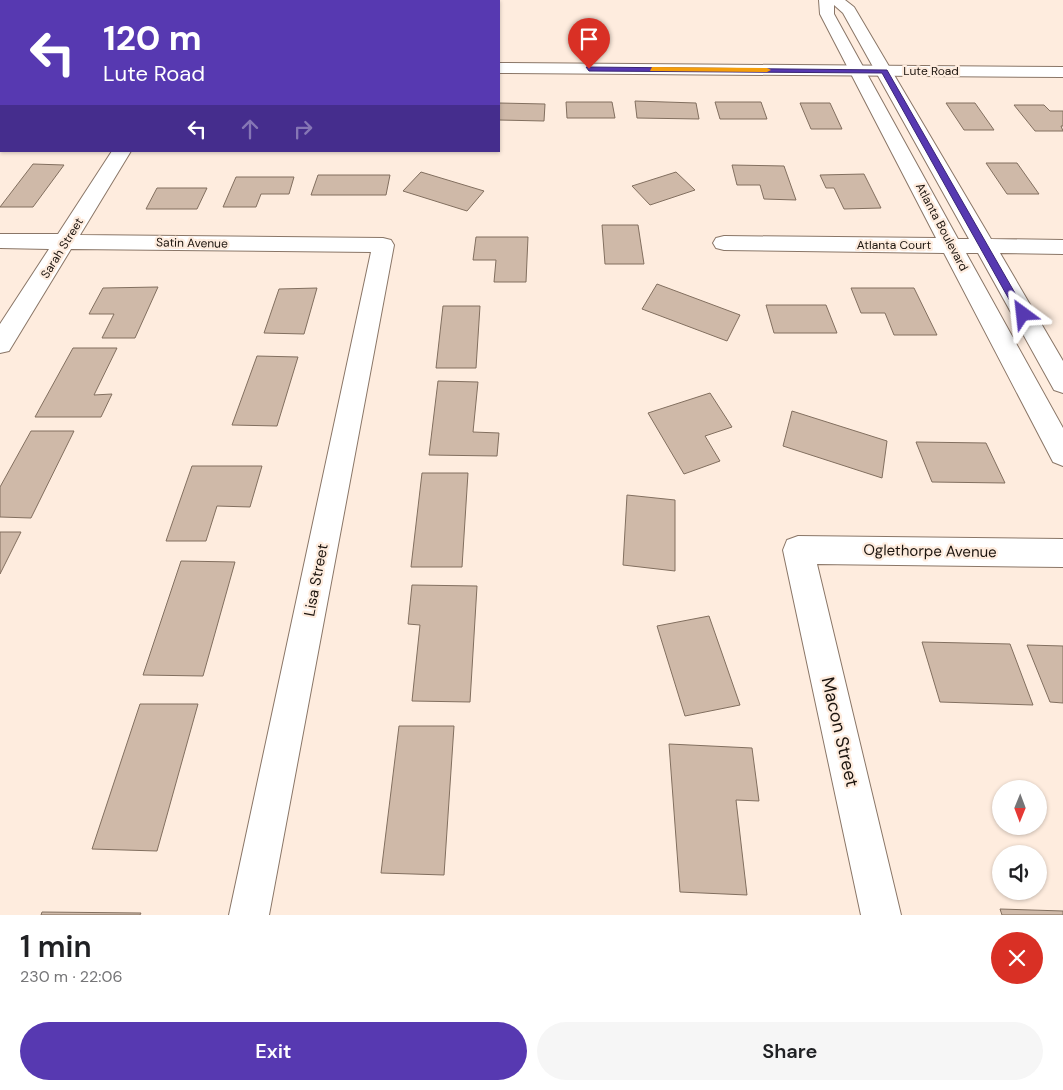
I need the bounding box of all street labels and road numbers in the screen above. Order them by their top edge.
street label: Lute Road [903,63,959,79]
street label: Atlanta Boulevard [912,180,972,274]
street label: Sarah Street [37,214,87,281]
street label: Satin Avenue [156,234,228,252]
street label: Atlanta Court [857,237,932,253]
street label: Oglethorpe Avenue [863,540,997,562]
street label: Lisa Street [299,542,333,618]
street label: Macon Street [816,675,864,789]

